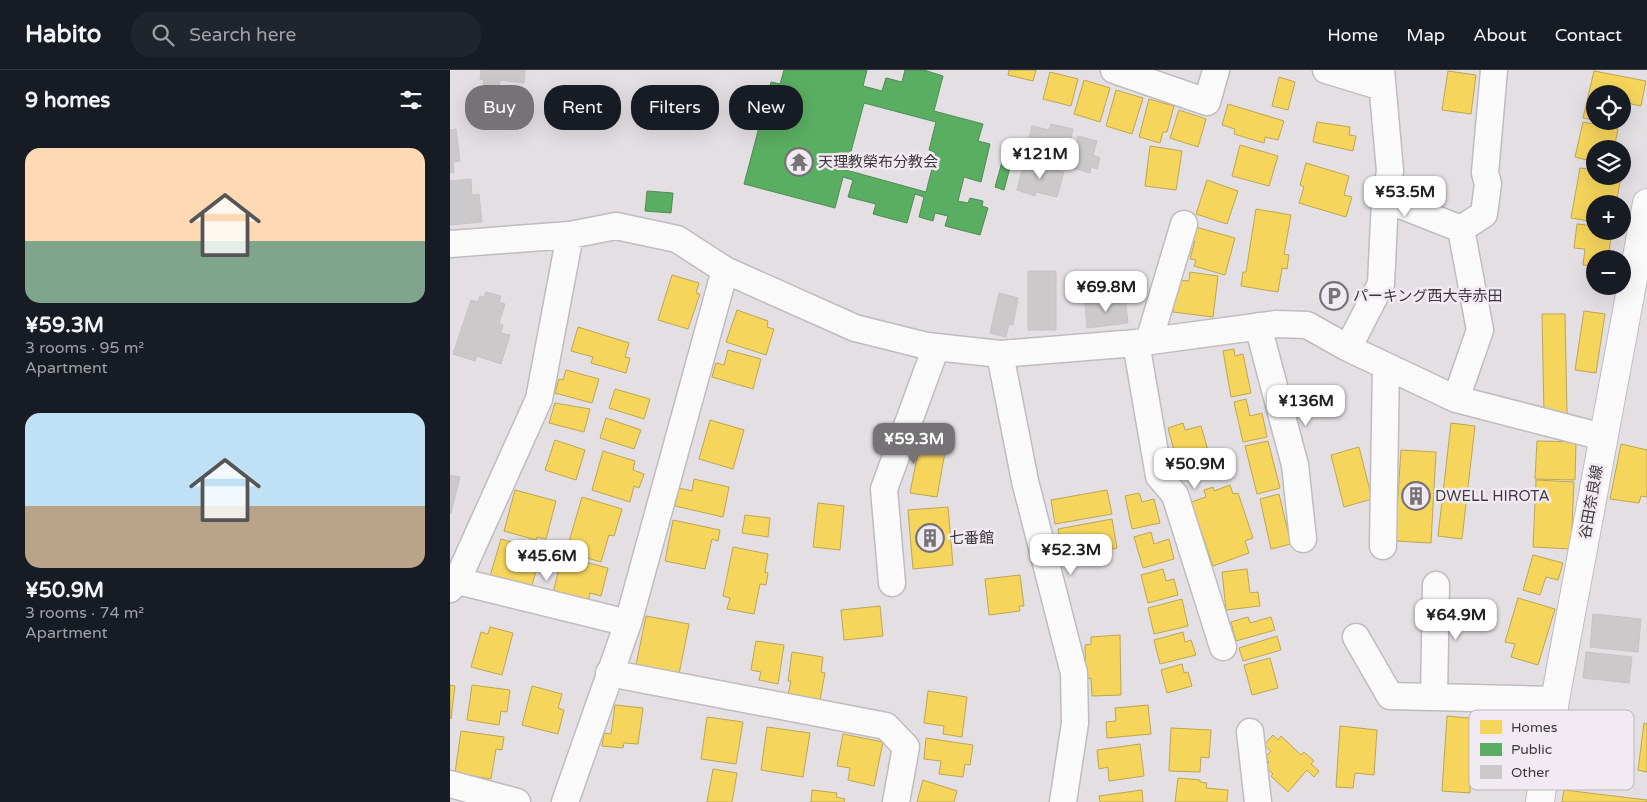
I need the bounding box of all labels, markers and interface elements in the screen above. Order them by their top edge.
search box [131,12,481,57]
text: Habito [25,20,101,49]
icon: search [149,21,177,49]
text: Search here [189,24,296,46]
text: Home [1327,24,1378,46]
text: Map [1406,24,1445,46]
text: About [1473,24,1527,46]
text: Contact [1555,24,1622,46]
chip: Buy [465,85,534,130]
chip: Rent [544,85,621,130]
chip: Filters [631,85,719,130]
chip: New [729,85,803,130]
map controls [1586,85,1631,295]
button: locate [1586,85,1631,130]
icon: filters [397,86,425,114]
text: 9 homes [25,88,110,113]
pin: ¥121M [1005,138,1075,180]
button: layers [1586,140,1631,185]
text: ¥121M [1012,144,1068,164]
temple icon: 天理教榮布分教会 [784,147,814,177]
place label: 天理教榮布分教会 [818,153,938,171]
pin: ¥53.5M [1364,176,1446,218]
icon: home [180,180,270,270]
text: ¥53.5M [1375,182,1435,202]
button: + [1586,195,1631,240]
button: − [1586,250,1631,295]
pin: ¥69.8M [1065,270,1147,313]
text: ¥69.8M [1076,277,1136,297]
parking icon: パーキング西大寺赤田 [1319,281,1349,311]
place label: パーキング西大寺赤田 [1353,287,1503,305]
text: ¥59.3M [25,313,104,338]
text: 3 rooms · 95 m² [25,338,144,358]
text: Apartment [25,358,108,378]
pin: ¥136M [1271,384,1341,427]
text: ¥136M [1278,391,1334,411]
pin: ¥59.3M [873,422,955,465]
text: ¥59.3M [884,429,944,449]
icon: home [180,445,270,535]
pin: ¥50.9M [1154,448,1236,490]
text: ¥50.9M [1165,454,1225,474]
street label: 谷田奈良線 [1576,463,1606,541]
building icon: DWELL HIROTA [1401,481,1431,511]
place label: DWELL HIROTA [1435,487,1550,505]
building icon: 七番館 [915,523,945,553]
place label: 七番館 [949,529,994,547]
pin: ¥52.3M [1030,534,1112,576]
pin: ¥45.6M [506,540,588,582]
text: ¥52.3M [1041,540,1101,560]
text: ¥45.6M [517,546,577,566]
text: ¥50.9M [25,578,104,603]
pin: ¥64.9M [1415,598,1497,641]
text: 3 rooms · 74 m² [25,603,144,623]
text: ¥64.9M [1426,605,1486,625]
text: Apartment [25,623,108,643]
legend [1469,710,1634,790]
text: Homes [1511,719,1558,736]
text: Public [1511,741,1552,758]
text: Other [1511,764,1550,781]

